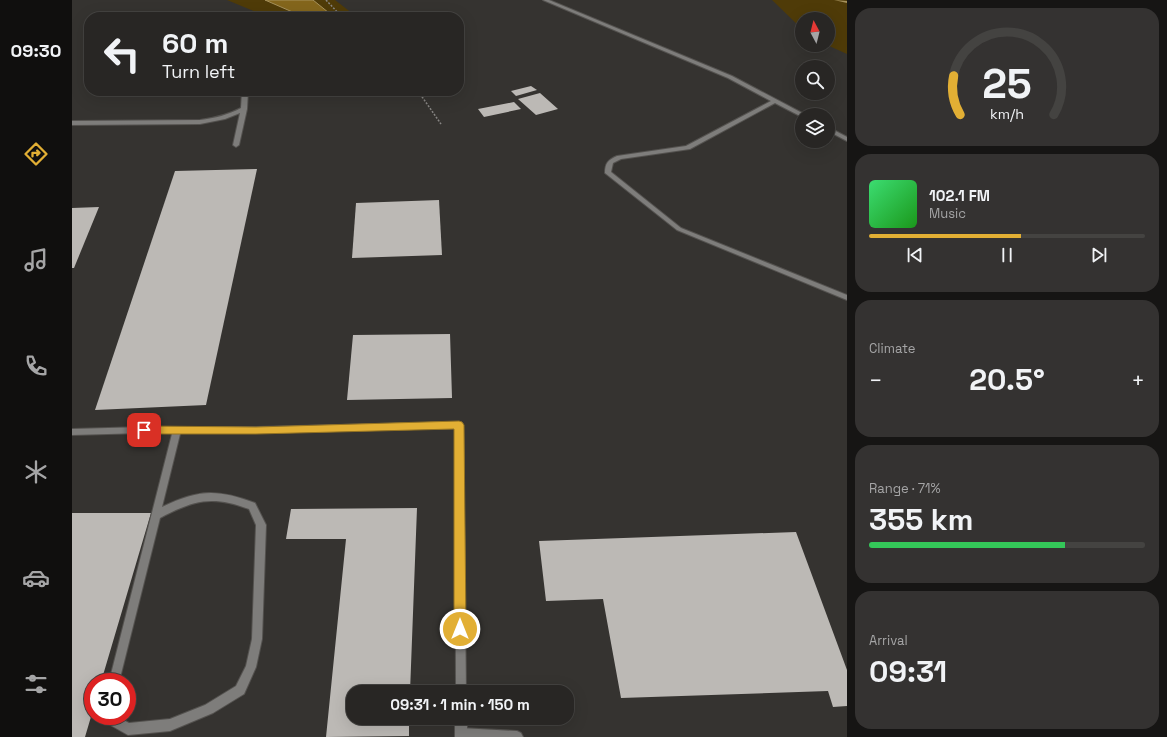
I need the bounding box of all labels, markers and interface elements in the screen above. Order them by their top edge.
north arrow [795,12,835,52]
map controls [795,12,835,148]
text: 60 m [162,25,228,61]
icon: left [96,28,148,80]
text: 09:30 [11,39,61,62]
text: 25 [982,57,1032,110]
text: Turn left [162,60,235,83]
button: search [795,60,835,100]
text: km/h [990,104,1024,122]
button: layers [795,108,835,148]
icon: directions [22,140,50,168]
text: 102.1 FM [929,186,990,205]
text: Music [929,205,966,222]
icon: previous [904,244,926,266]
icon: pause [996,244,1018,266]
icon: next [1088,244,1110,266]
icon: music [22,246,50,274]
text: Climate [869,340,915,357]
icon: phone [22,352,50,380]
text: 20.5° [969,360,1045,399]
text: − [869,366,883,394]
text: + [1131,366,1145,394]
pin [127,413,161,447]
icon: arrive [133,419,155,441]
icon: climate [22,458,50,486]
text: Range · 71% [869,480,940,497]
text: 355 km [869,500,973,539]
icon: car [22,564,50,592]
position arrow [439,608,481,650]
text: Arrival [869,632,908,649]
text: 09:31 [869,652,947,691]
icon: filters [22,670,50,698]
speed limit sign: 30 [84,673,136,725]
text: 09:31 · 1 min · 150 m [390,695,530,714]

